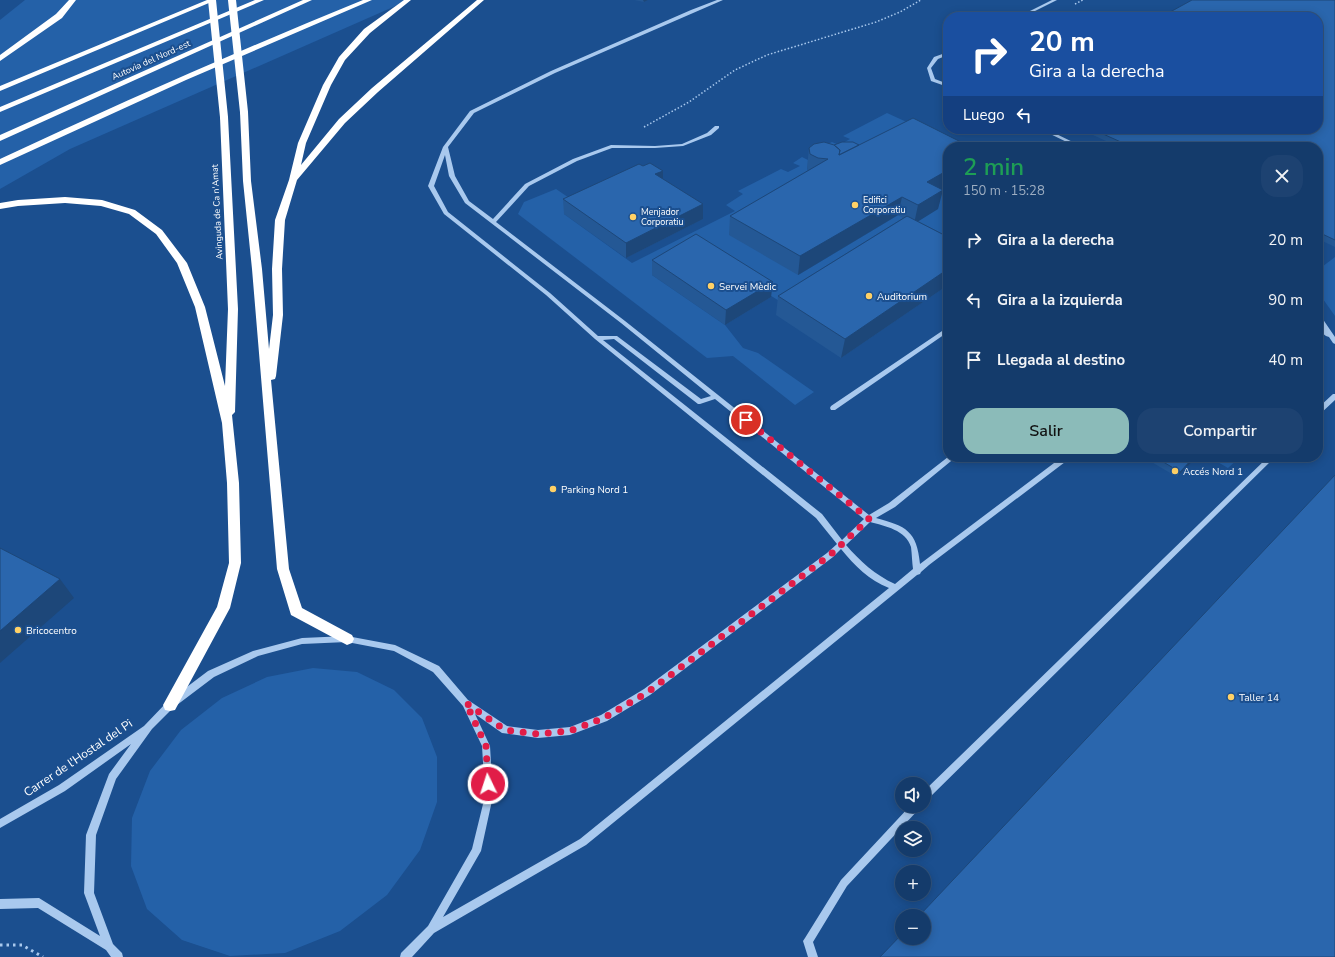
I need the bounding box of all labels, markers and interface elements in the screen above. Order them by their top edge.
text: 20 m [1029,23,1095,61]
icon: right [963,28,1015,80]
street label: Autovia del Nord-est [110,37,193,83]
text: Gira a la derecha [1029,59,1165,83]
icon: left [1013,104,1035,126]
text: Luego [963,105,1005,125]
text: 2 min [963,151,1024,183]
button: close [1261,155,1303,197]
street label: Avinguda de Ca n'Amat [208,163,225,260]
text: 150 m · 15:28 [963,182,1045,200]
place label: Edifici Corporatiu [863,194,905,216]
marker: Edifici Corporatiu [850,200,860,210]
place label: Menjador Corporatiu [641,206,683,228]
marker: Menjador Corporatiu [628,212,638,222]
icon: right [963,229,985,251]
text: Gira a la derecha [997,230,1114,250]
text: 20 m [1268,230,1303,250]
place label: Servei Mèdic [719,280,777,294]
marker: Servei Mèdic [706,281,716,291]
icon: left [963,289,985,311]
place label: Auditorium [877,290,927,304]
text: Gira a la izquierda [997,290,1123,310]
text: 90 m [1268,290,1303,310]
marker: Auditorium [864,291,874,301]
icon: arrive [963,349,985,371]
text: Llegada al destino [997,350,1125,370]
text: 40 m [1268,350,1303,370]
pin [729,403,763,437]
button: Salir [963,408,1129,454]
button: Compartir [1137,408,1303,454]
icon: arrive [735,409,757,431]
place label: Accés Nord 1 [1183,465,1243,479]
marker: Accés Nord 1 [1170,466,1180,476]
place label: Parking Nord 1 [561,483,628,497]
marker: Parking Nord 1 [548,484,558,494]
place label: Bricocentro [26,624,77,638]
marker: Bricocentro [13,625,23,635]
place label: Taller 14 [1239,691,1279,705]
marker: Taller 14 [1226,692,1236,702]
street label: Carrer de l'Hostal del Pi [21,716,135,800]
position arrow [467,763,509,805]
map controls [895,777,931,945]
button: sound [895,777,931,813]
button: layers [895,821,931,857]
button: + [895,865,931,901]
button: − [895,909,931,945]

